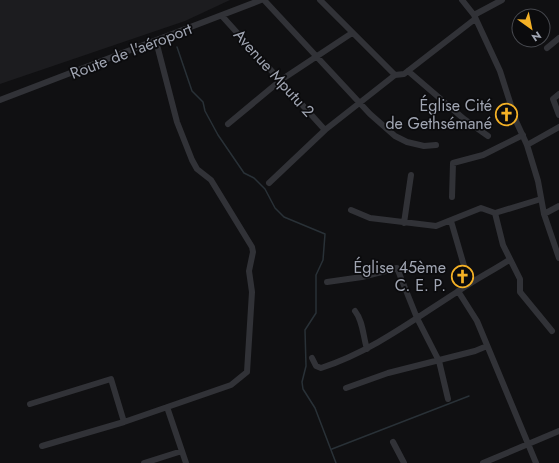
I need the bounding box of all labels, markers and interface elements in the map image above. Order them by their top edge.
north arrow [511,8,551,48]
street label: Route de l'aéroport [67,17,195,85]
street label: Avenue Mputu 2 [228,24,320,122]
text: N [528,27,544,45]
place label: Église Cité de Gethsémané [385,94,492,135]
church icon: Église Cité de Gethsémané [494,101,520,127]
place label: Église 45ème C. E. P. [353,256,446,297]
church icon: Église 45ème C. E. P. [449,263,475,289]

